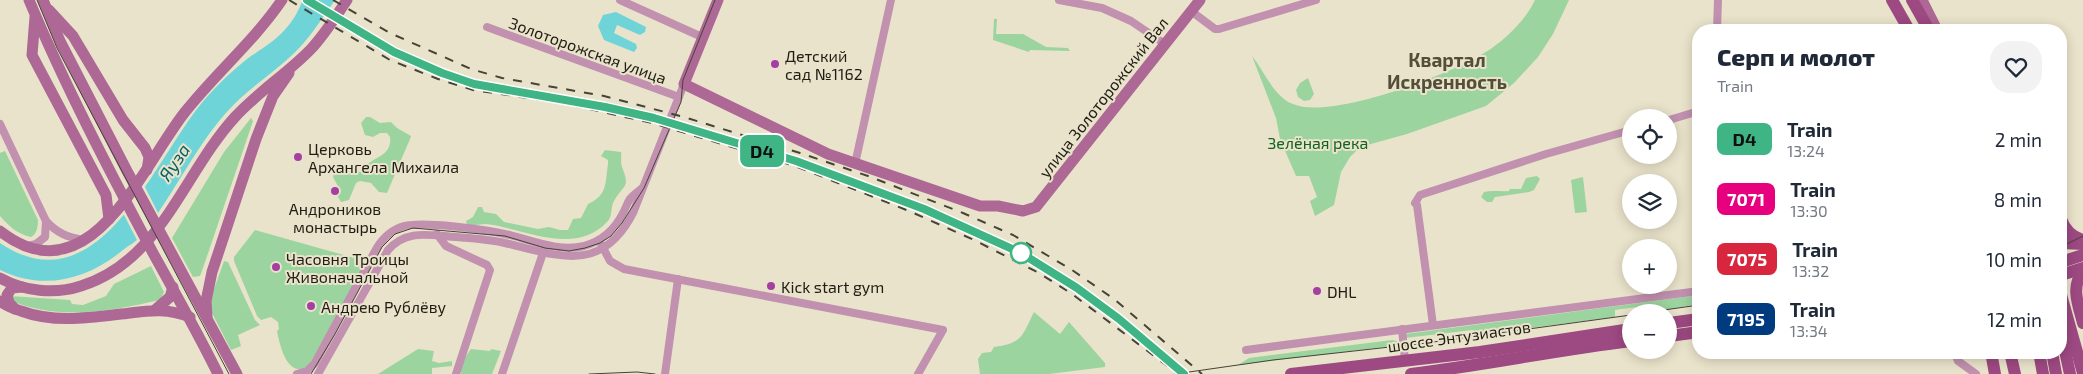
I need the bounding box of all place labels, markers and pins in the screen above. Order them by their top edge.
place label: Детский сад №1162 [785,46,863,83]
marker: Детский сад №1162 [769,58,781,70]
place label: Церковь Архангела Михаила [308,139,459,176]
marker: Церковь Архангела Михаила [292,151,304,163]
marker: Андроников монастырь [329,185,341,197]
place label: Андроников монастырь [289,199,381,236]
unlabelled marker [1010,242,1032,264]
place label: Часовня Троицы Живоначальной [286,249,409,286]
marker: Часовня Троицы Живоначальной [270,261,282,273]
place label: Kick start gym [781,277,884,296]
marker: Kick start gym [765,280,777,292]
place label: DHL [1327,282,1357,301]
marker: DHL [1311,285,1323,297]
place label: Андрею Рублёву [321,297,446,317]
marker: Андрею Рублёву [305,300,317,312]

